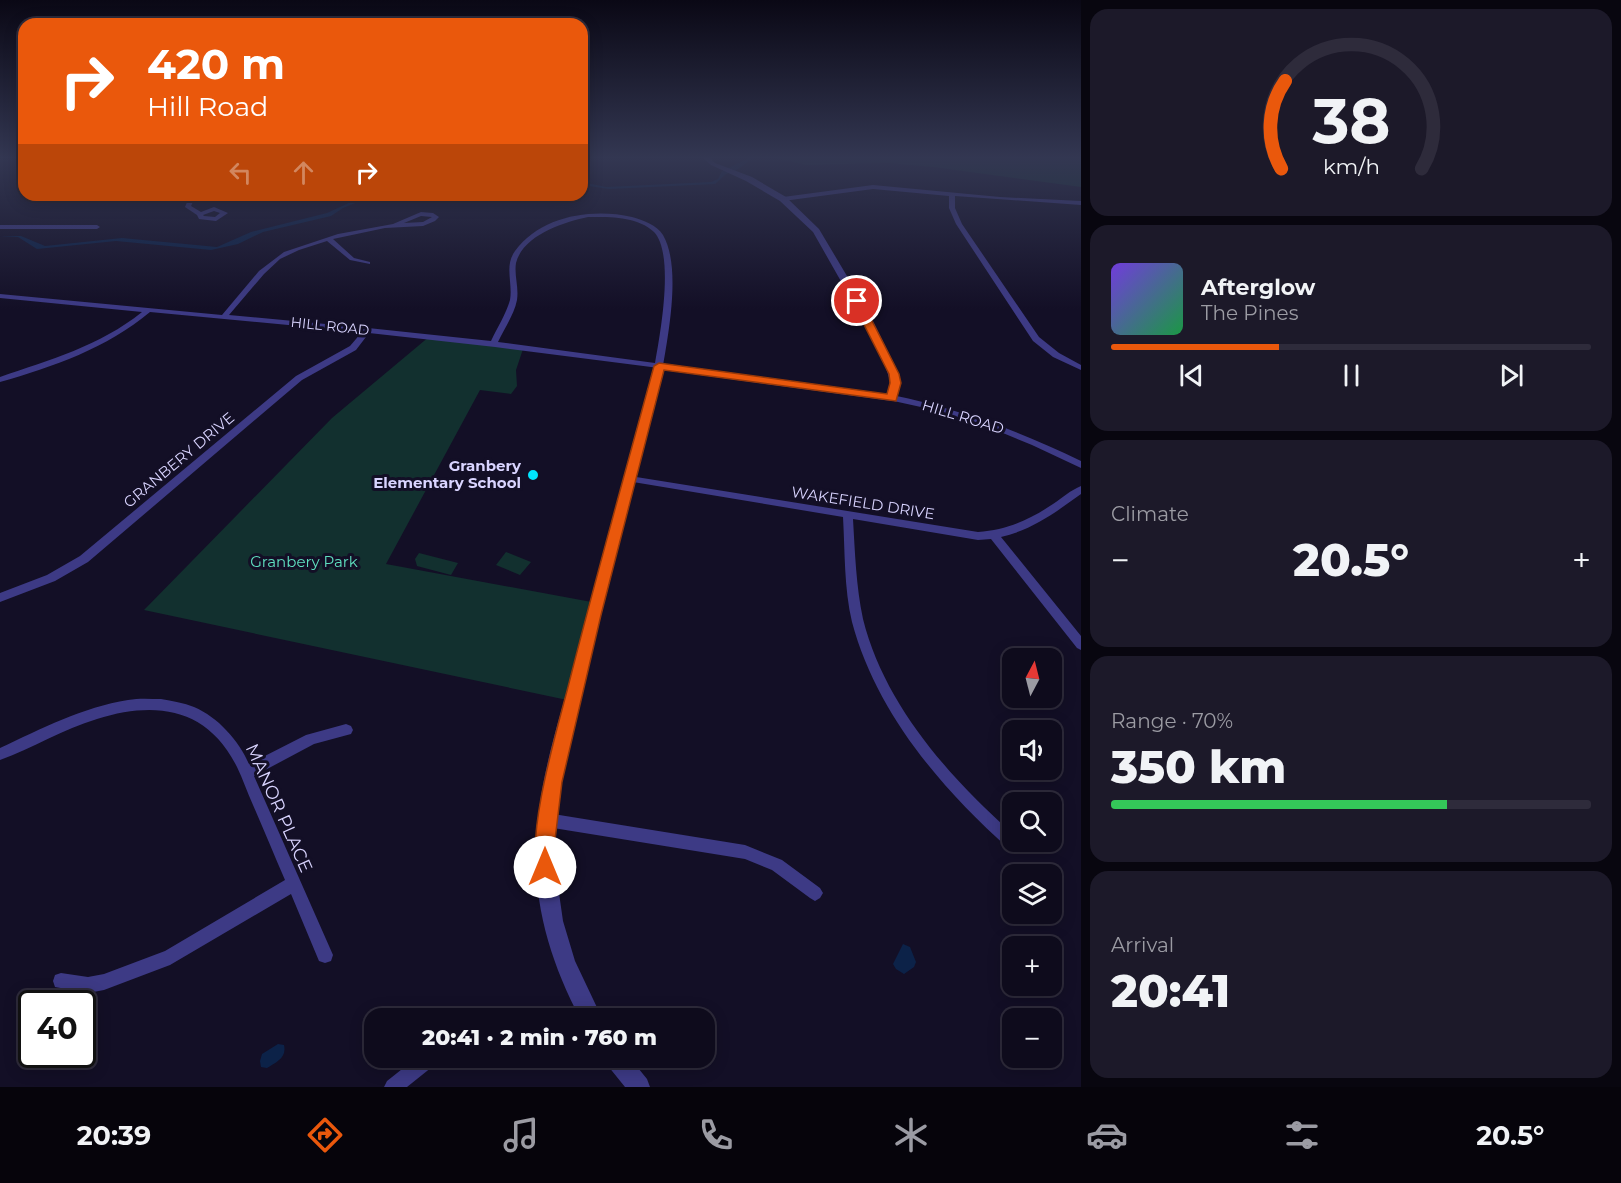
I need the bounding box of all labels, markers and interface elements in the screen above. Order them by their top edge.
text: 420 m [147,38,285,90]
icon: right [48,42,126,120]
text: 38 [1311,83,1390,159]
text: Hill Road [147,90,268,123]
text: km/h [1322,154,1380,180]
icon: left [224,156,257,189]
icon: ahead [287,156,320,189]
icon: right [350,156,383,189]
text: Afterglow [1201,274,1315,301]
pin [831,275,882,326]
icon: arrive [840,284,873,317]
text: The Pines [1201,301,1298,325]
street label: HILL ROAD [290,313,370,339]
icon: previous [1175,359,1208,392]
icon: pause [1335,359,1368,392]
icon: next [1495,359,1528,392]
street label: HILL ROAD [920,395,1006,438]
street label: GRANBERY DRIVE [119,408,238,511]
place label: Granbery Elementary School [373,456,522,492]
marker: Granbery Elementary School [526,468,540,482]
street label: WAKEFIELD DRIVE [790,482,936,523]
text: Climate [1111,502,1189,526]
text: 20.5° [1293,532,1409,587]
text: − [1111,540,1130,580]
text: + [1572,540,1591,580]
park label: Granbery Park [250,552,358,571]
north arrow [1002,648,1062,708]
map controls [1002,648,1062,1068]
text: Range · 70% [1111,709,1233,733]
button: sound [1002,720,1062,780]
text: 350 km [1111,739,1286,794]
street label: MANOR PLACE [241,740,317,876]
button: search [1002,792,1062,852]
position arrow [513,835,577,899]
button: layers [1002,864,1062,924]
text: Arrival [1111,933,1174,957]
button: + [1002,936,1062,996]
text: 20:41 [1111,963,1230,1018]
speed limit sign: 40 [18,990,96,1068]
button: − [1002,1008,1062,1068]
text: 20:41 · 2 min · 760 m [422,1024,657,1051]
icon: directions [304,1114,346,1156]
icon: music [500,1114,542,1156]
icon: phone [695,1114,737,1156]
icon: climate [890,1114,932,1156]
icon: car [1086,1114,1128,1156]
icon: filters [1281,1114,1323,1156]
text: 20:39 [77,1119,151,1152]
text: 20.5° [1476,1119,1544,1152]

